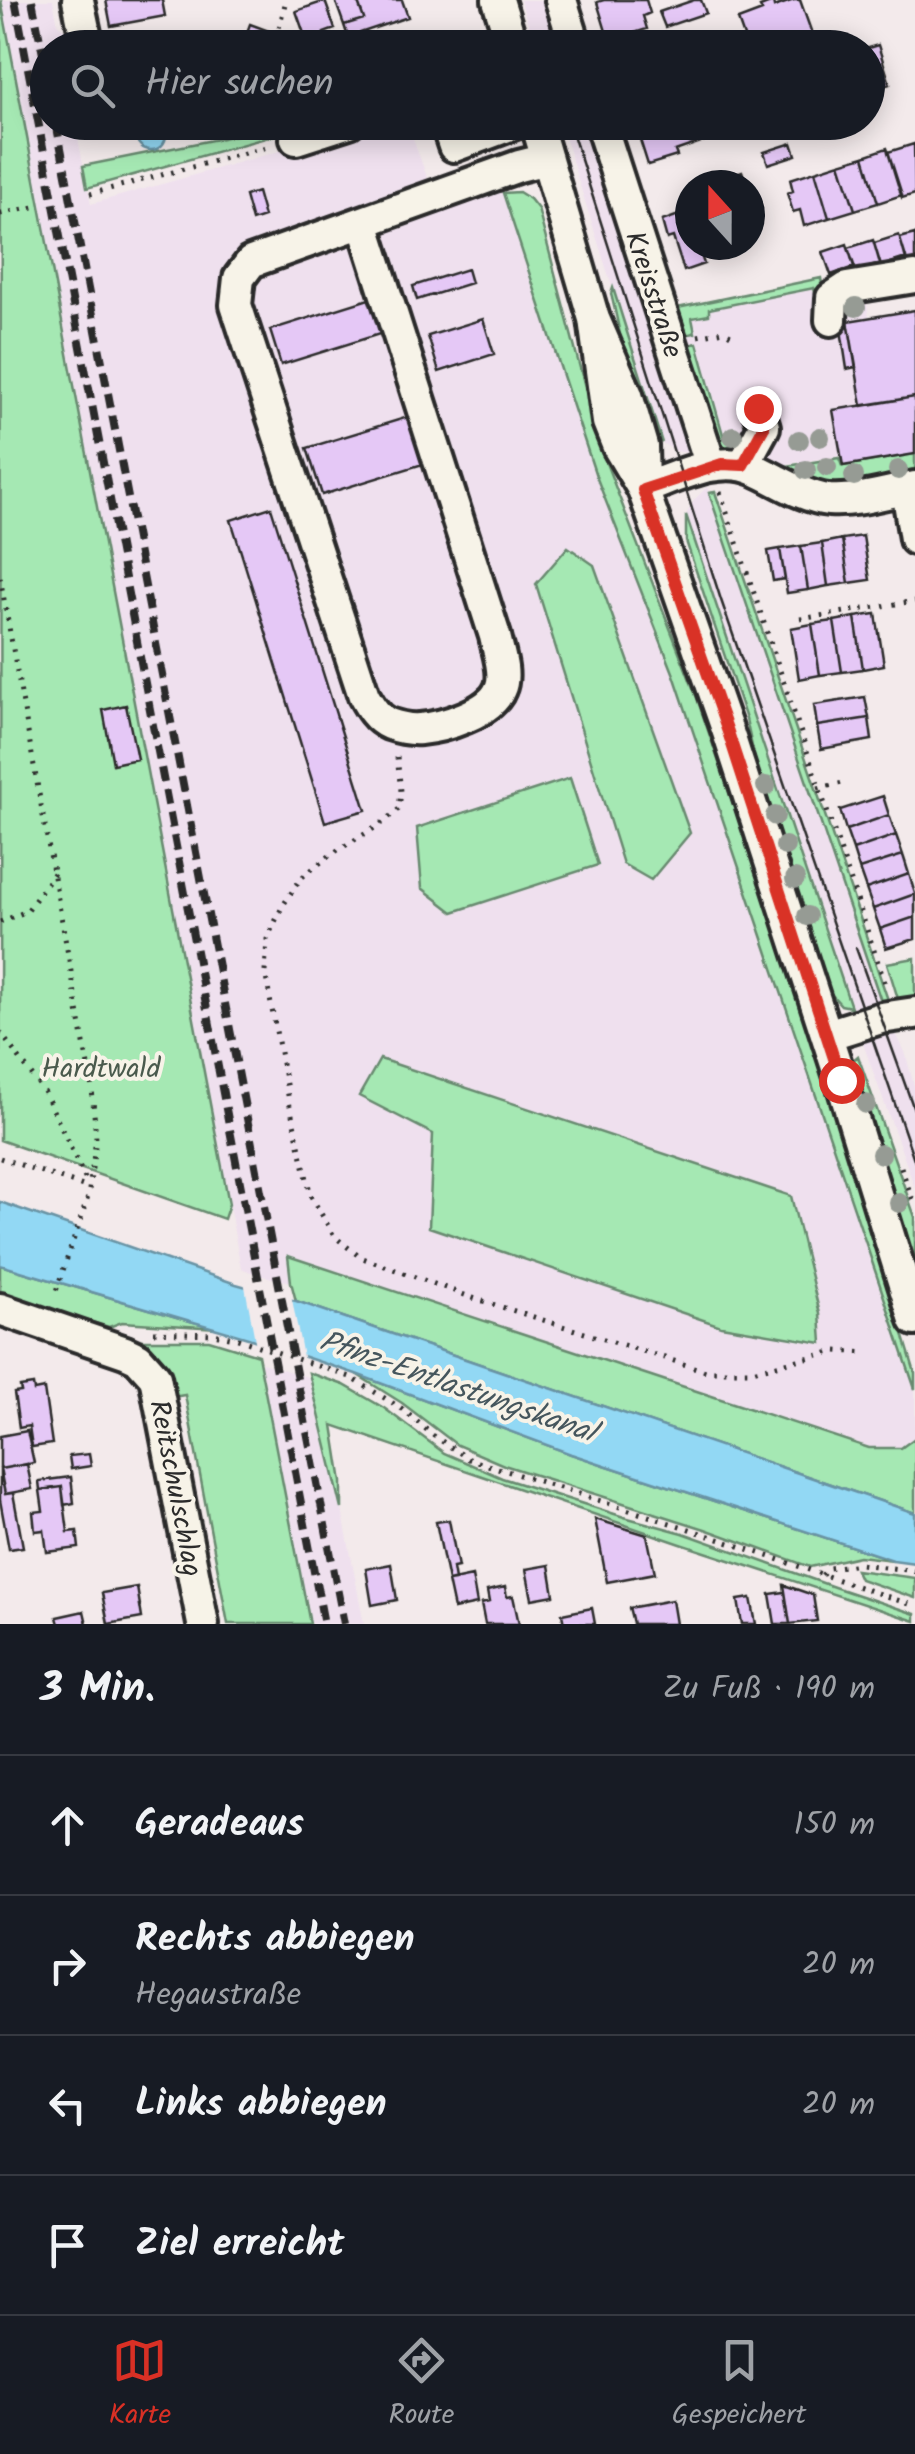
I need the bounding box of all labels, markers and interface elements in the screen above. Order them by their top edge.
search box [30,30,885,140]
text: Hier suchen [145,55,334,115]
icon: search [65,58,120,113]
north arrow [675,170,765,260]
street label: Kreisstraße [611,225,694,364]
route end [736,386,782,432]
park label: Hardtwald [42,1047,161,1092]
route start [819,1058,865,1104]
water label: Pfinz-Entlastungskanal [313,1318,607,1459]
street label: Reitschulschlag [135,1396,214,1581]
text: 3 Min. [40,1656,155,1723]
text: Zu Fuß · 190 m [663,1664,875,1715]
text: Geradeaus [135,1795,304,1855]
icon: ahead [40,1798,95,1853]
text: 150 m [793,1800,875,1851]
text: Rechts abbiegen [135,1910,415,1970]
icon: right [40,1938,95,1993]
text: 20 m [802,1940,875,1991]
text: Hegaustraße [135,1970,301,2021]
text: Links abbiegen [135,2075,387,2135]
icon: left [40,2078,95,2133]
text: 20 m [802,2080,875,2131]
text: Ziel erreicht [135,2215,344,2275]
icon: arrive [40,2218,95,2273]
tab: Karte [109,2333,171,2438]
tab: Route [388,2333,454,2438]
tab: Gespeichert [672,2333,806,2438]

